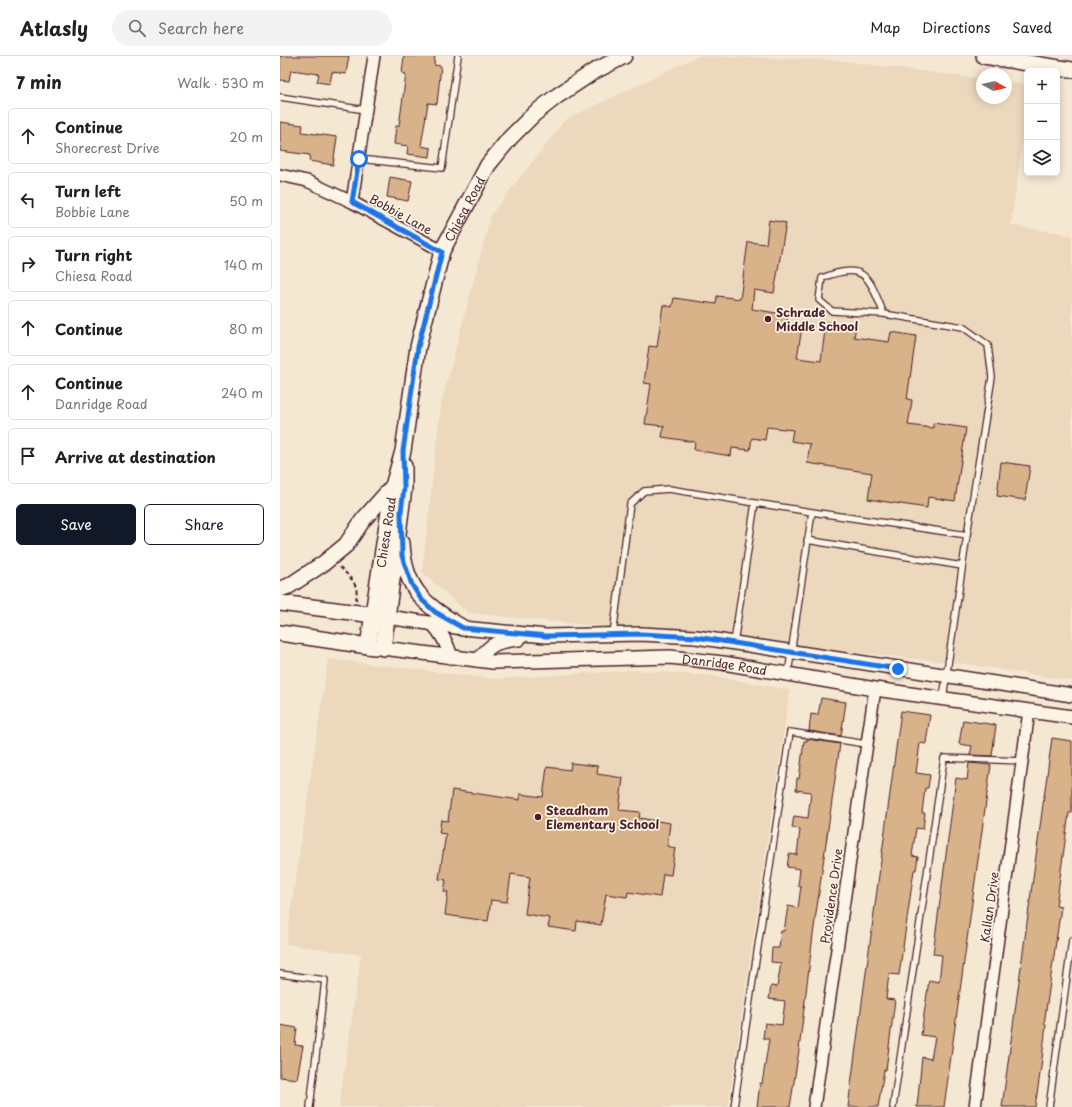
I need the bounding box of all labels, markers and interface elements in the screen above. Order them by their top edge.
search box [112,10,392,46]
text: Atlasly [20,14,88,42]
text: Search here [158,16,244,39]
icon: search [126,17,148,39]
text: Map [870,17,900,38]
text: Directions [922,17,990,38]
text: Saved [1012,17,1052,38]
north arrow [976,68,1012,104]
map controls [1024,68,1060,176]
button: + [1024,68,1060,104]
text: 7 min [16,69,62,95]
text: Walk · 530 m [177,73,264,92]
button: − [1024,104,1060,140]
text: Continue [55,115,123,138]
icon: ahead [17,125,39,147]
text: 20 m [229,127,263,146]
text: Shorecrest Drive [55,138,159,157]
button: layers [1024,140,1060,176]
route start [350,150,368,168]
street label: Chiesa Road [440,173,489,245]
text: Turn left [55,179,121,202]
icon: left [17,189,39,211]
street label: Bobbie Lane [366,189,436,239]
text: 50 m [229,191,263,210]
text: Bobbie Lane [55,202,130,221]
text: Turn right [55,243,132,266]
icon: right [17,253,39,275]
text: 140 m [224,255,263,274]
text: Chiesa Road [55,266,132,285]
place label: Schrade Middle School [776,303,858,335]
marker: Schrade Middle School [763,314,773,324]
icon: ahead [17,317,39,339]
text: Continue [55,317,123,340]
text: 80 m [229,319,263,338]
text: Continue [55,371,123,394]
icon: ahead [17,381,39,403]
text: 240 m [221,383,263,402]
text: Danridge Road [55,394,148,413]
icon: arrive [17,445,39,467]
text: Arrive at destination [55,445,216,468]
street label: Chiesa Road [371,496,400,569]
button: Save [16,504,136,545]
button: Share [144,504,264,545]
street label: Danridge Road [681,649,768,679]
route end [889,660,907,678]
place label: Steadham Elementary School [546,801,659,833]
marker: Steadham Elementary School [533,812,543,822]
street label: Providence Drive [815,847,847,945]
street label: Kallan Drive [975,870,1003,944]

